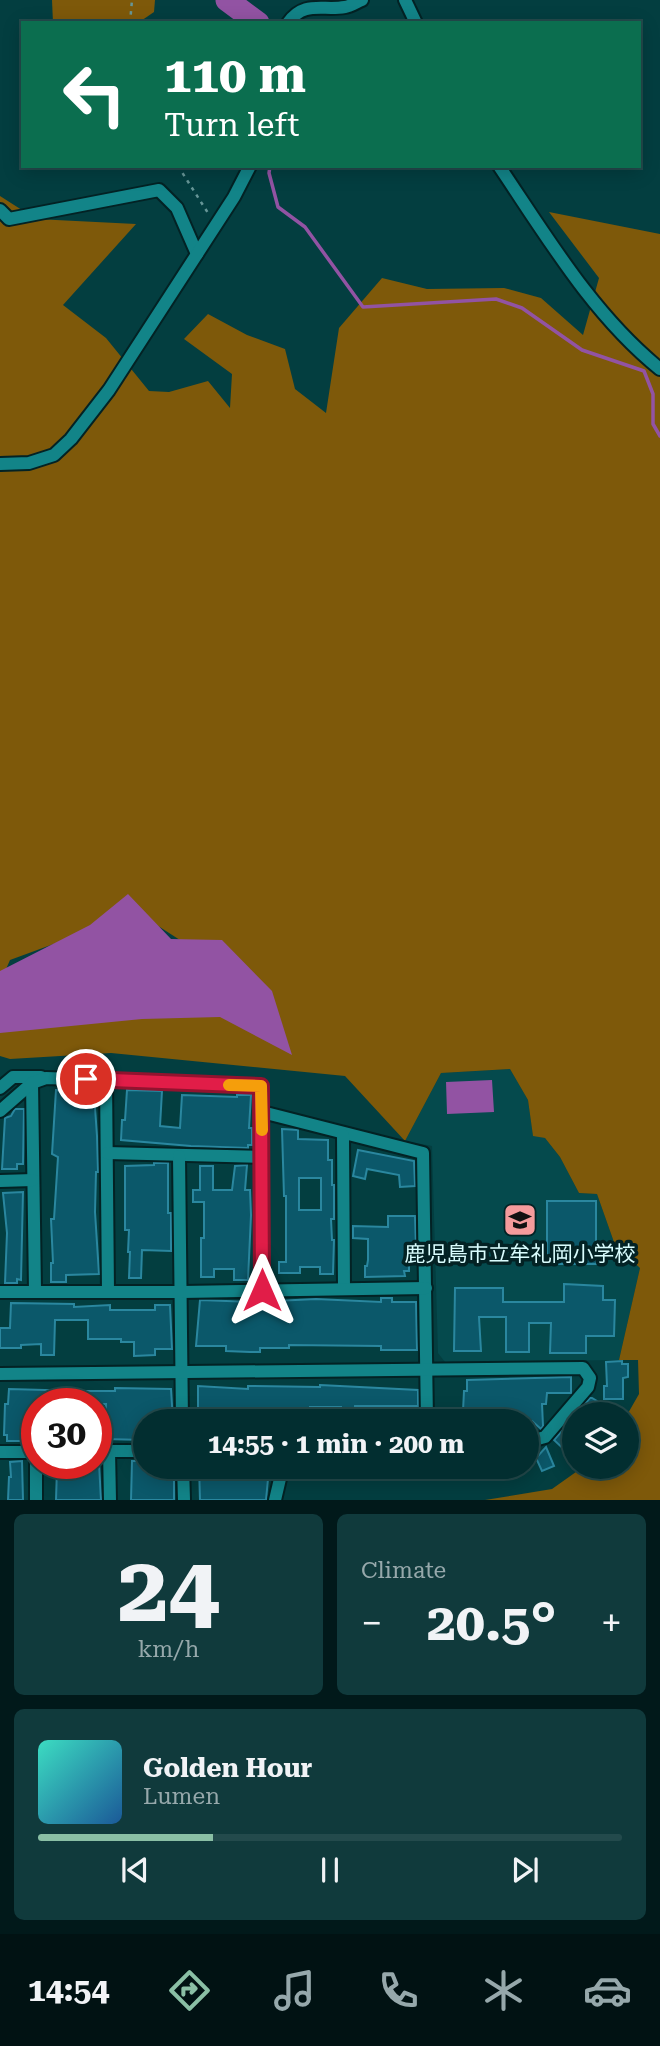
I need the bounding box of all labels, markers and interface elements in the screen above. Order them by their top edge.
text: 110 m [164,47,306,104]
icon: left [49,49,140,140]
text: Turn left [164,106,299,144]
pin [56,1049,116,1109]
icon: arrive [67,1060,105,1098]
school or university icon: 鹿児島市立牟礼岡小学校 [501,1201,539,1239]
place label: 鹿児島市立牟礼岡小学校 [405,1242,636,1266]
position arrow [225,1253,299,1327]
speed limit sign: 30 [21,1388,112,1479]
map controls [562,1402,639,1479]
button: layers [562,1402,639,1479]
text: 14:55 · 1 min · 200 m [208,1429,464,1459]
text: 24 [118,1537,219,1643]
text: Climate [361,1557,446,1584]
text: 20.5° [427,1592,556,1653]
text: − [361,1601,382,1645]
text: + [601,1601,622,1645]
text: km/h [138,1636,199,1663]
text: Golden Hour [143,1753,312,1783]
text: Lumen [143,1783,220,1810]
icon: previous [116,1851,154,1889]
icon: pause [311,1851,349,1889]
icon: next [506,1851,544,1889]
icon: directions [165,1966,214,2015]
icon: music [270,1966,319,2015]
icon: phone [374,1966,423,2015]
icon: climate [479,1966,528,2015]
icon: car [583,1966,632,2015]
text: 14:54 [28,1971,109,2009]

